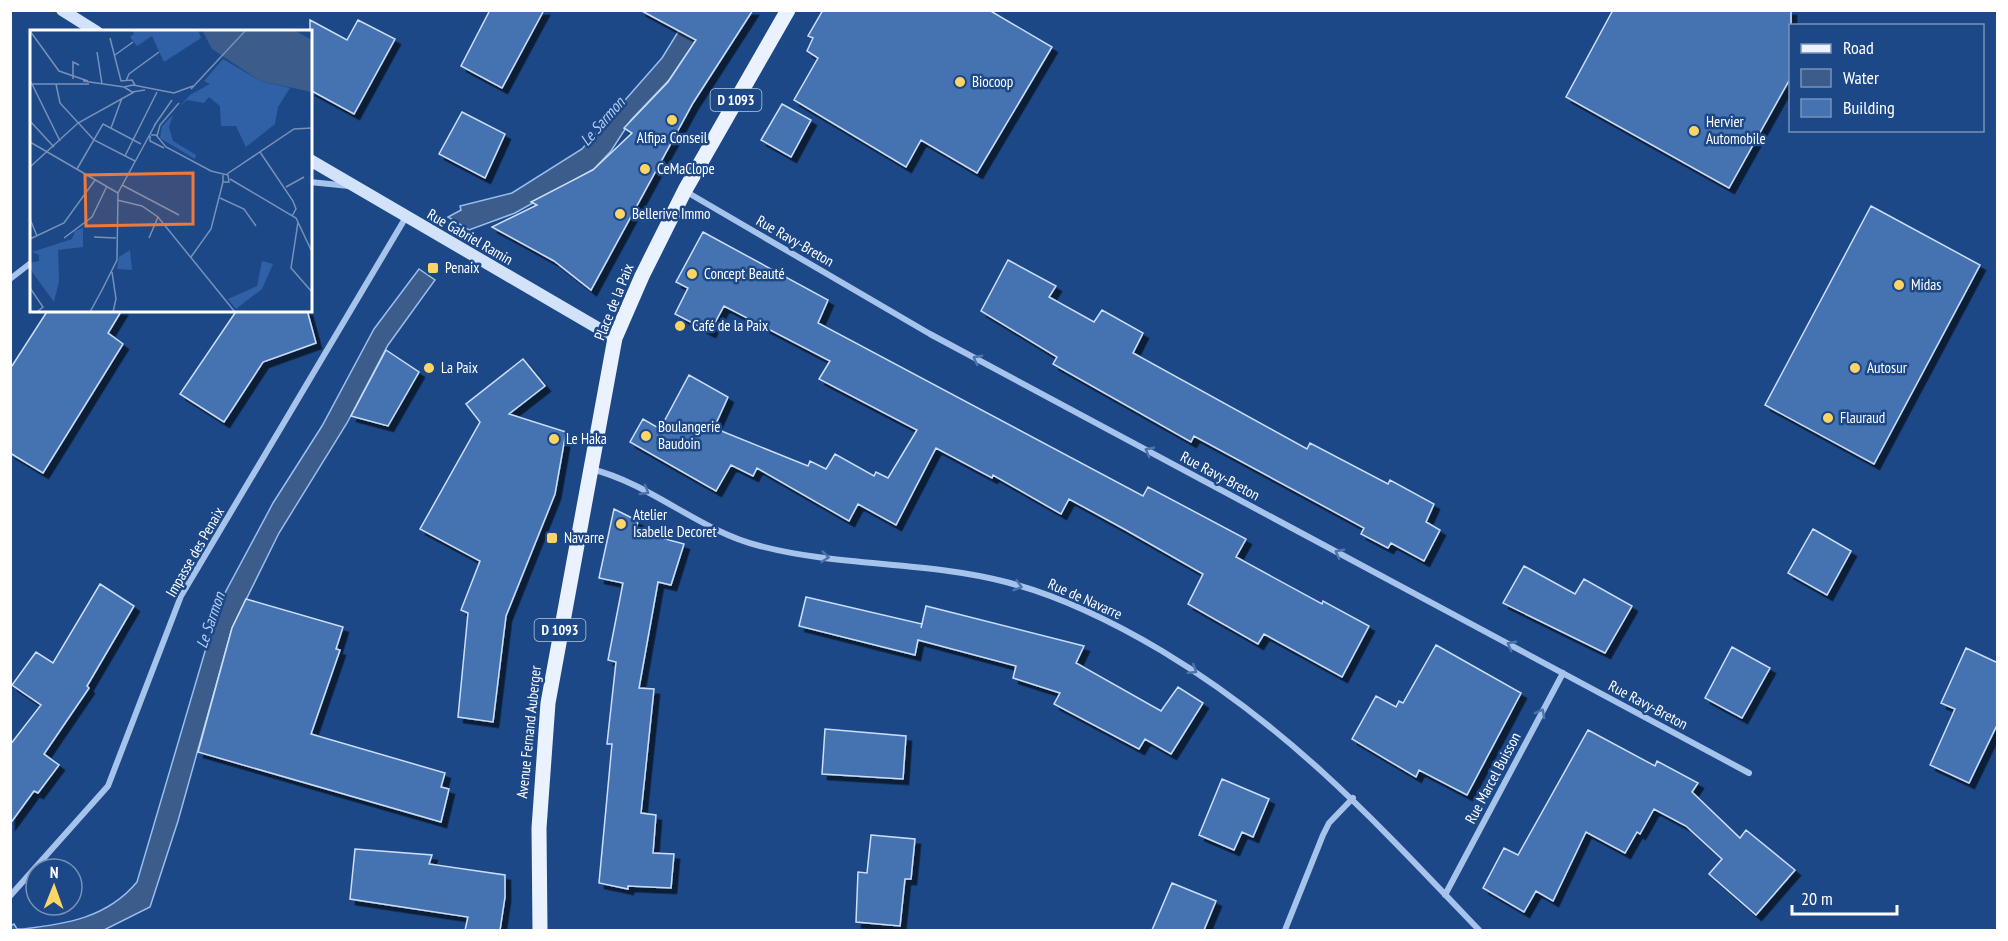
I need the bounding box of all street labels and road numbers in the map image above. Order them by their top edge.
road number: D 1093 [710,89,762,111]
street label: Rue Gabriel Ramin [424,204,517,269]
street label: Rue Ravy-Breton [753,211,838,270]
street label: Place de la Paix [590,261,638,343]
street label: Rue Ravy-Breton [1177,447,1263,504]
street label: Impasse des Penaix [161,503,228,600]
street label: Rue de Navarre [1045,574,1125,623]
road number: D 1093 [534,619,586,641]
street label: Avenue Fernand Auberger [512,664,545,799]
street label: Rue Ravy-Breton [1605,676,1691,733]
street label: Rue Marcel Buisson [1461,729,1525,827]

